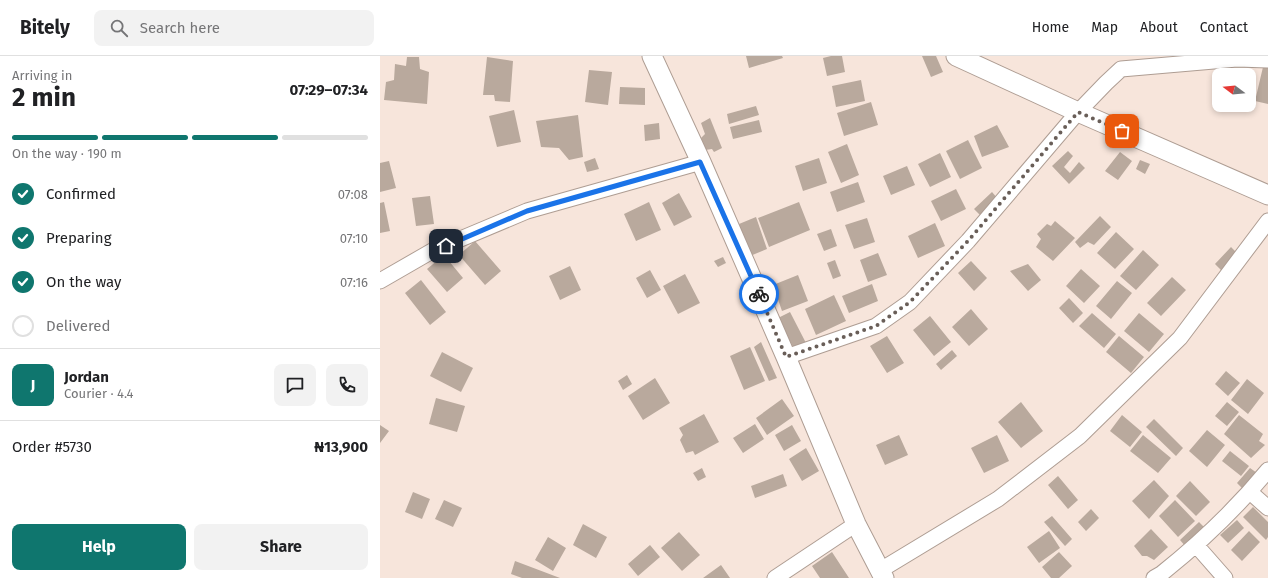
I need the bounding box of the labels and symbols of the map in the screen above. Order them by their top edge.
north arrow [1212,68,1256,112]
pin [1105,114,1139,148]
pin [429,229,463,263]
courier [739,274,779,314]

